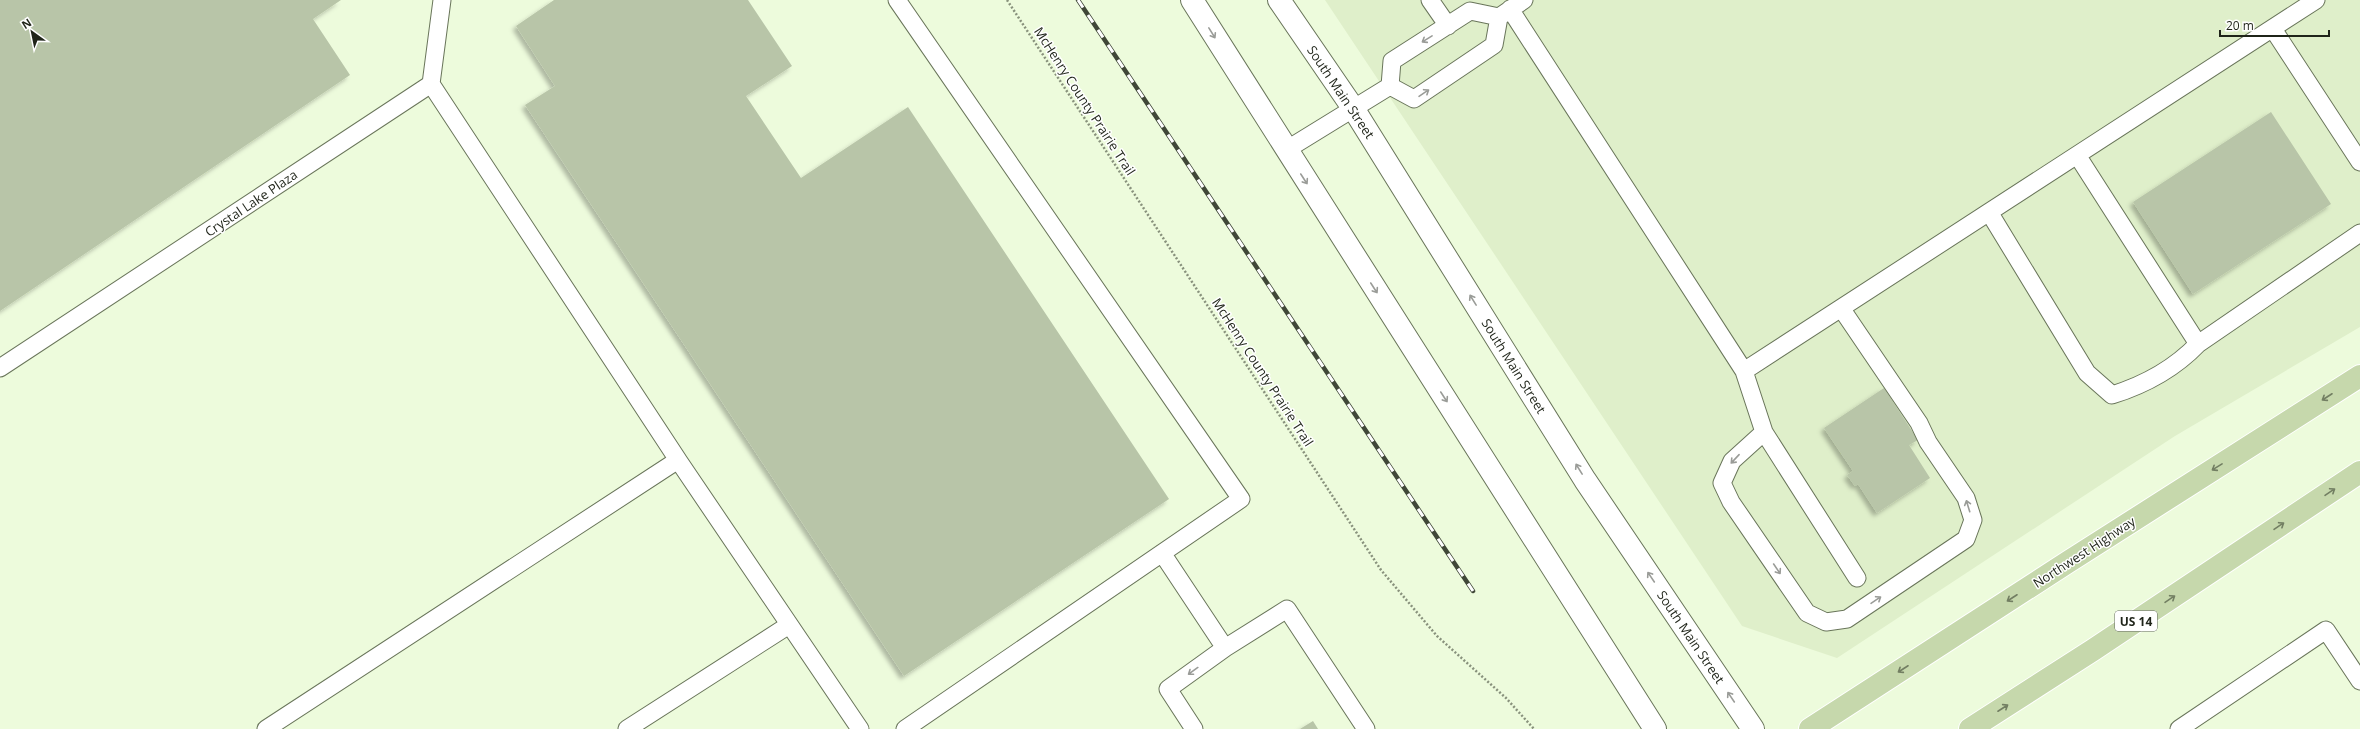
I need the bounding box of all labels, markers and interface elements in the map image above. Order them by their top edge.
north arrow [12,12,52,52]
scale bar [2220,12,2329,38]
text: N [18,14,34,32]
text: 20 m [2226,17,2254,34]
street label: McHenry County Prairie Trail [1030,23,1140,179]
one-way arrow [1209,27,1217,39]
one-way arrow [1421,36,1433,44]
street label: South Main Street [1303,42,1379,142]
one-way arrow [1418,89,1429,97]
street label: Crystal Lake Plaza [201,165,301,241]
one-way arrow [1300,173,1308,184]
one-way arrow [1370,282,1378,293]
street label: McHenry County Prairie Trail [1208,294,1318,450]
one-way arrow [1469,294,1477,305]
street label: South Main Street [1478,315,1551,417]
one-way arrow [1440,392,1449,403]
one-way arrow [2321,394,2333,402]
one-way arrow [1731,454,1740,464]
one-way arrow [1574,463,1582,475]
one-way arrow [2212,463,2223,471]
one-way arrow [2324,488,2335,496]
one-way arrow [1964,499,1971,512]
street label: Northwest Highway [2029,512,2139,592]
one-way arrow [2273,522,2284,531]
one-way arrow [1773,563,1781,574]
one-way arrow [1647,572,1655,583]
street label: South Main Street [1653,587,1729,687]
one-way arrow [2007,594,2018,602]
one-way arrow [2165,594,2176,603]
one-way arrow [1870,595,1882,603]
road number: US 14 [2115,611,2157,631]
one-way arrow [1897,665,1908,673]
one-way arrow [1188,667,1199,675]
one-way arrow [1727,691,1735,702]
one-way arrow [1997,704,2008,712]

